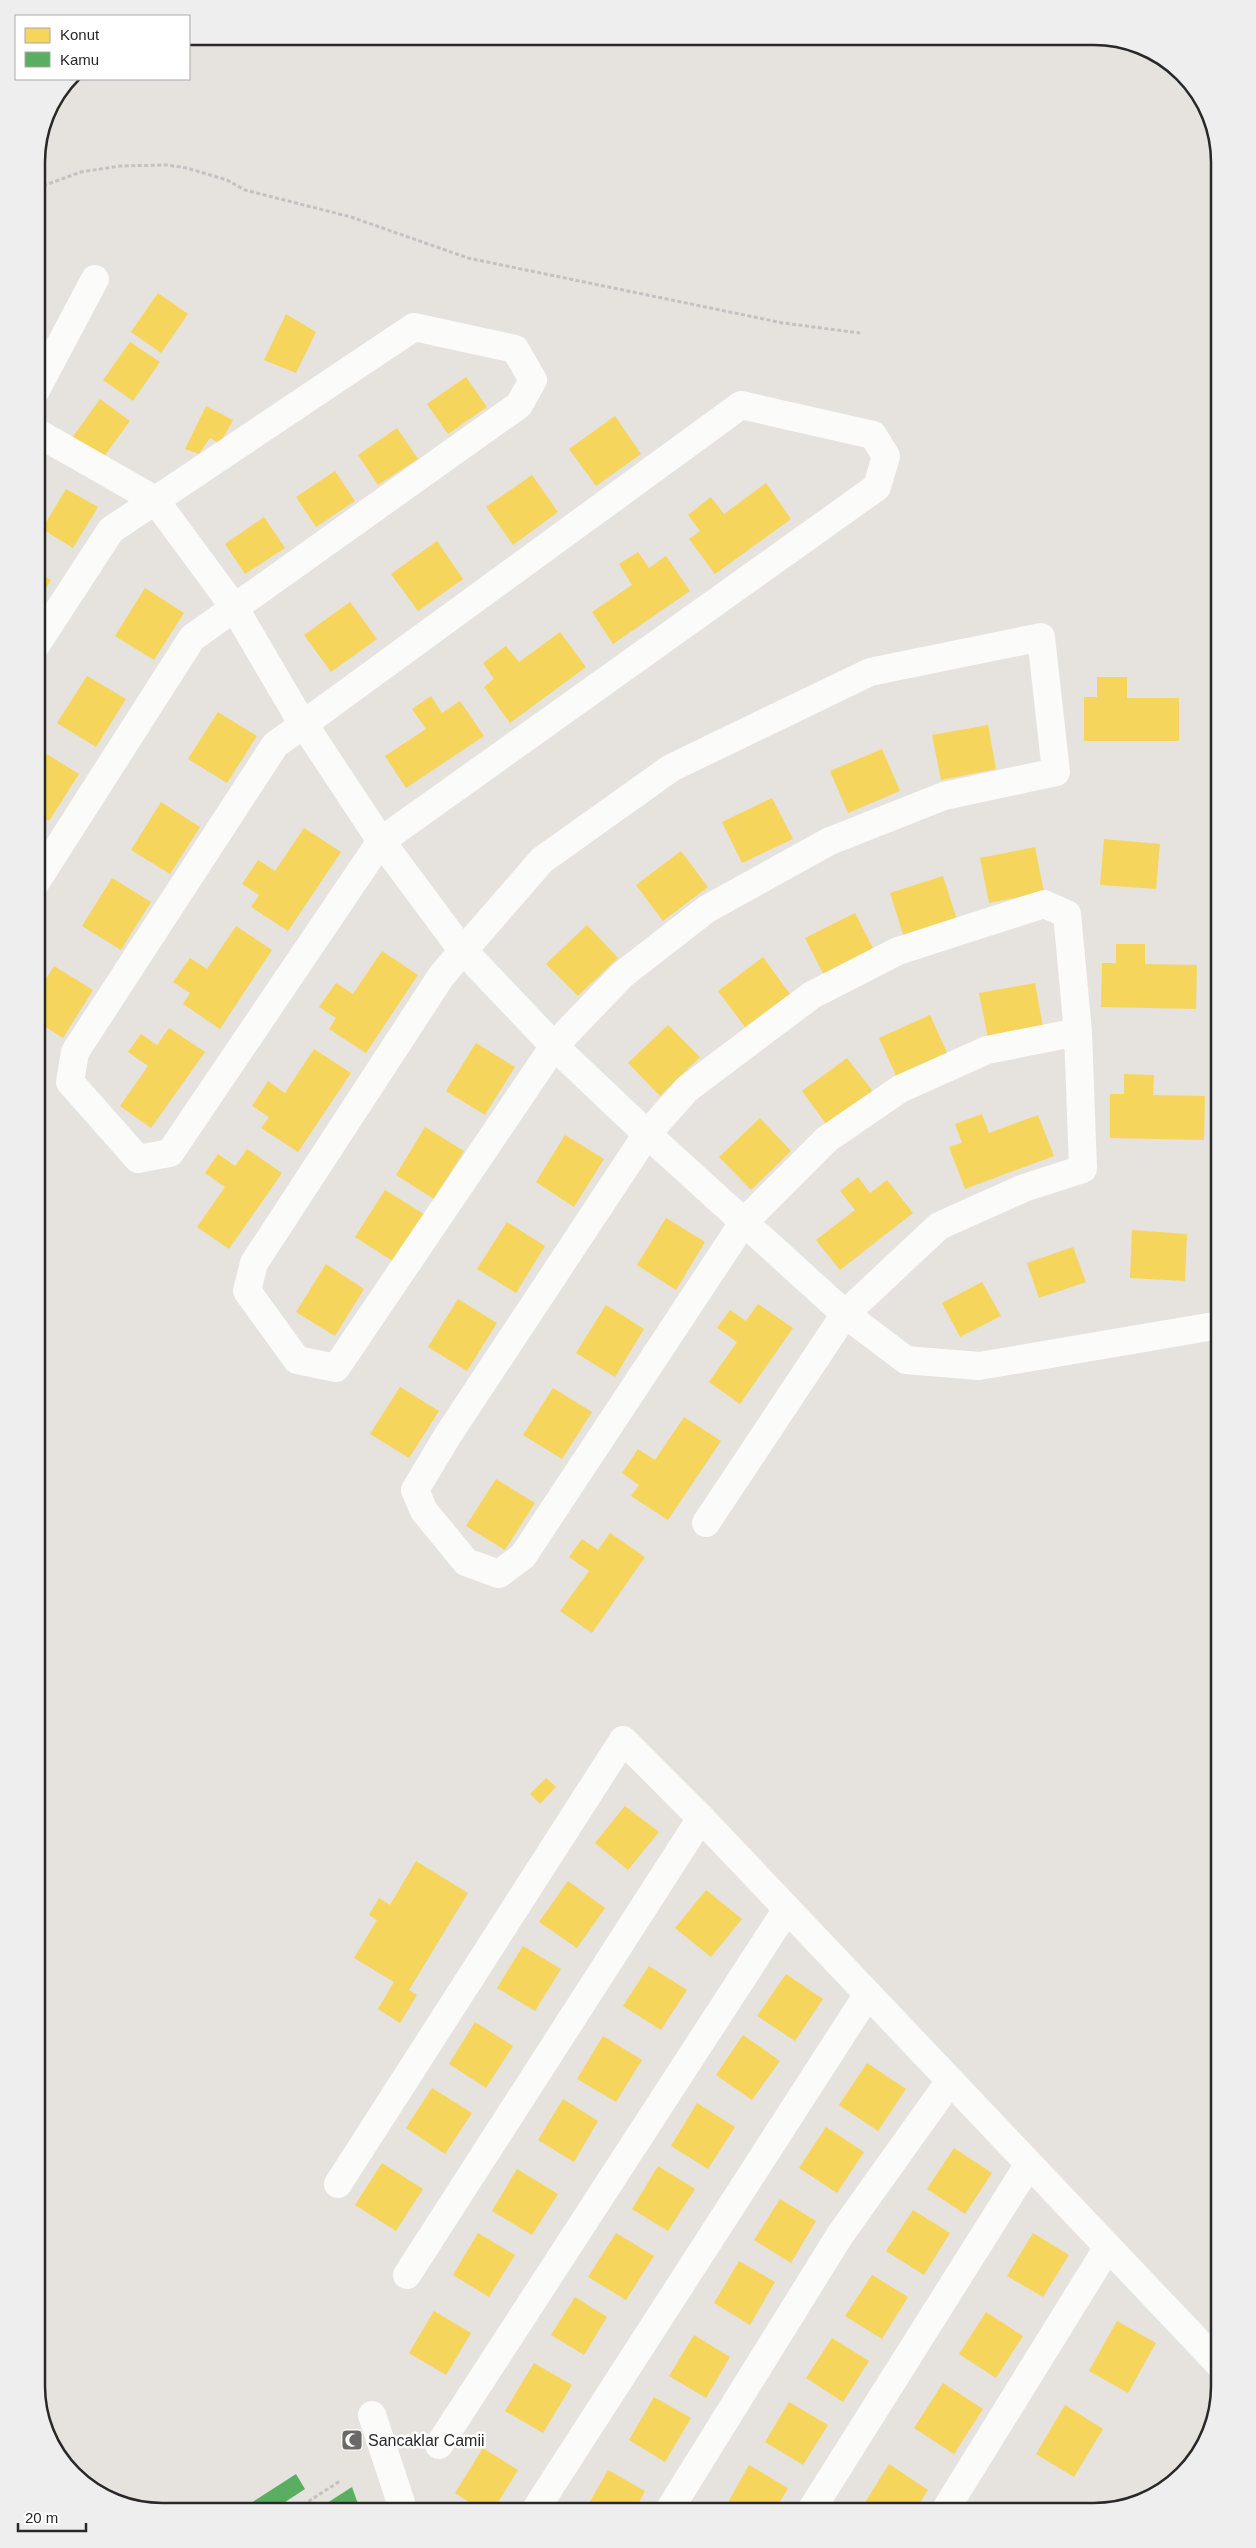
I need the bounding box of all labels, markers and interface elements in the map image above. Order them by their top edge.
legend [15,15,190,80]
text: Konut [60,26,100,43]
text: Kamu [60,51,99,68]
mosque icon: Sancaklar Camii [340,2428,364,2452]
place label: Sancaklar Camii [368,2432,484,2449]
scale bar [18,2500,85,2532]
text: 20 m [25,2509,58,2526]

